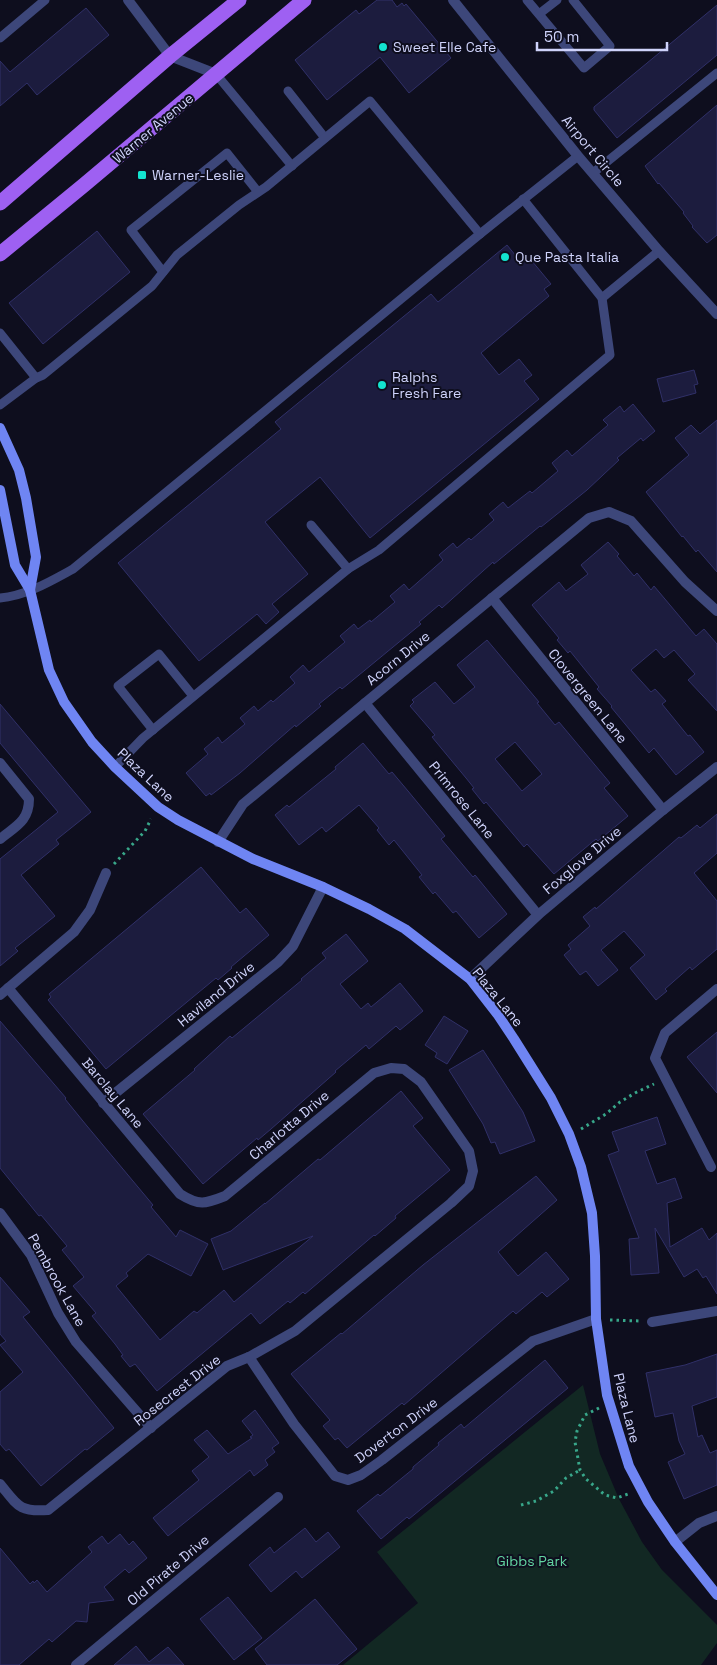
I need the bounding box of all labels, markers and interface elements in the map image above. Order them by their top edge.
scale bar [537,20,667,52]
text: 50 m [544,27,579,46]
place label: Sweet Elle Cafe [393,38,496,56]
marker: Sweet Elle Cafe [377,41,389,53]
street label: Warner Avenue [109,89,197,167]
street label: Airport Circle [558,111,628,191]
place label: Warner-Leslie [152,166,244,184]
marker: Warner-Leslie [136,169,148,181]
place label: Que Pasta Italia [515,248,619,266]
marker: Que Pasta Italia [499,251,511,263]
place label: Ralphs Fresh Fare [392,368,461,402]
marker: Ralphs Fresh Fare [376,379,388,391]
street label: Acorn Drive [362,627,434,689]
street label: Clovergreen Lane [544,645,632,747]
street label: Plaza Lane [114,744,178,806]
street label: Primrose Lane [425,758,499,842]
street label: Foxglove Drive [539,822,625,898]
street label: Haviland Drive [174,957,258,1031]
street label: Plaza Lane [469,964,527,1030]
street label: Barclay Lane [78,1054,148,1132]
street label: Charlotta Drive [245,1086,333,1164]
street label: Pembrook Lane [24,1230,90,1330]
street label: Rosecrest Drive [130,1350,224,1430]
street label: Plaza Lane [610,1371,644,1445]
street label: Doverton Drive [351,1393,441,1467]
street label: Old Pirate Drive [123,1530,213,1610]
park label: Gibbs Park [497,1552,568,1570]

